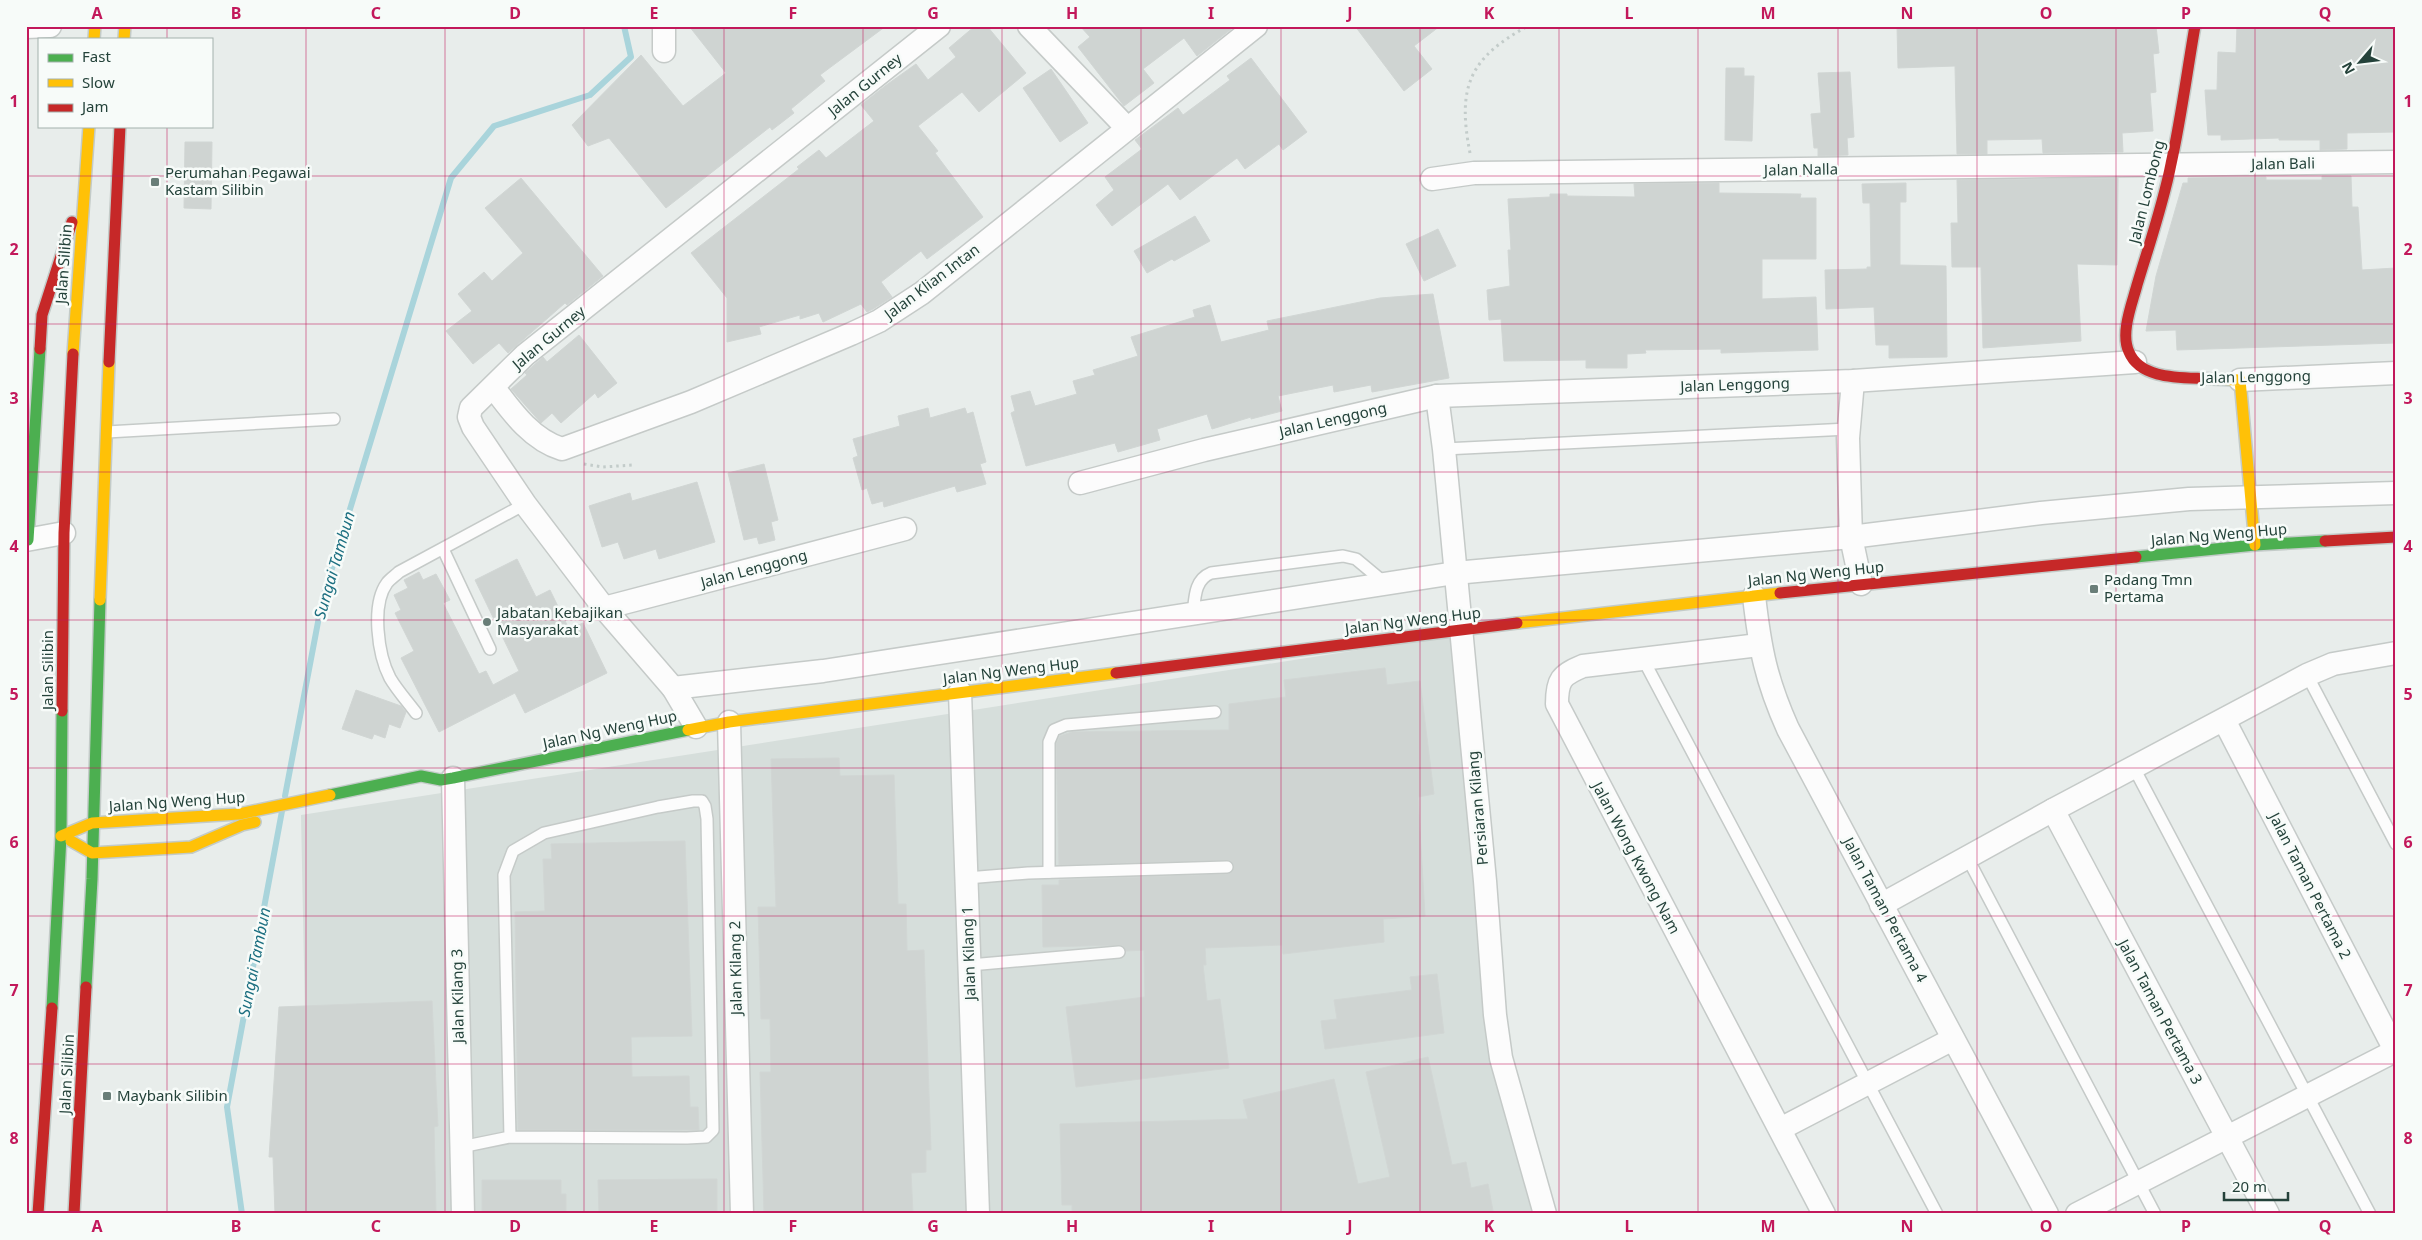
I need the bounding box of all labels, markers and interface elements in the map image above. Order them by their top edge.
text: A [91,2,103,24]
text: B [231,2,241,24]
text: C [371,2,381,24]
text: D [509,2,521,24]
text: E [650,2,659,24]
text: F [789,2,797,24]
text: G [927,2,939,24]
text: H [1066,2,1078,24]
text: I [1208,2,1214,24]
text: J [1345,2,1353,24]
text: K [1484,2,1495,24]
text: L [1625,2,1634,24]
text: M [1760,2,1776,24]
text: N [1900,2,1914,24]
text: O [2040,2,2052,24]
text: P [2181,2,2191,24]
text: Q [2319,2,2331,24]
legend [38,38,212,128]
north arrow [2334,38,2384,88]
text: Fast [82,46,111,66]
street label: Jalan Gurney [822,48,906,121]
text: N [2337,59,2359,78]
text: Slow [82,72,115,92]
text: 1 [9,90,19,112]
text: 1 [2403,90,2413,112]
text: Jam [80,96,109,116]
street label: Jalan Lombong [2123,138,2169,247]
street label: Jalan Bali [2249,152,2315,174]
street label: Jalan Nalla [1762,158,1838,180]
place label: Perumahan Pegawai Kastam Silibin [165,162,311,199]
marker: Perumahan Pegawai Kastam Silibin [149,176,161,188]
street label: Jalan Silibin [50,223,76,307]
text: 2 [9,238,19,260]
text: 2 [2403,238,2413,260]
street label: Jalan Klian Intan [878,239,983,325]
street label: Jalan Gurney [506,301,589,375]
street label: Jalan Lenggong [2199,365,2311,387]
street label: Jalan Lenggong [1678,372,1790,396]
text: 3 [9,387,19,409]
text: 3 [2403,387,2413,409]
street label: Jalan Lenggong [1275,397,1388,442]
water label: Sungai Tambun [308,509,360,621]
street label: Jalan Ng Weng Hup [2148,518,2288,550]
text: 4 [9,535,19,557]
text: 4 [2403,535,2413,557]
street label: Jalan Lenggong [696,544,809,592]
street label: Jalan Ng Weng Hup [1745,556,1885,590]
place label: Padang Tmn Pertama [2104,569,2192,606]
marker: Padang Tmn Pertama [2088,583,2100,595]
place label: Jabatan Kebajikan Masyarakat [495,602,623,639]
street label: Jalan Ng Weng Hup [1342,602,1482,639]
marker: Jabatan Kebajikan Masyarakat [481,616,493,628]
street label: Jalan Silibin [37,630,57,712]
street label: Jalan Ng Weng Hup [940,652,1080,689]
text: 5 [9,683,19,705]
text: 5 [2403,683,2413,705]
street label: Jalan Ng Weng Hup [539,705,679,753]
street label: Persiaran Kilang [1462,750,1492,866]
street label: Jalan Wong Kwong Nam [1587,776,1685,937]
street label: Jalan Ng Weng Hup [106,786,246,816]
street label: Jalan Taman Pertama 2 [2264,807,2356,962]
text: 6 [9,831,19,853]
text: 6 [2403,831,2413,853]
street label: Jalan Taman Pertama 4 [1838,832,1933,986]
water label: Sungai Tambun [233,905,275,1019]
street label: Jalan Kilang 1 [956,906,980,1003]
street label: Jalan Kilang 2 [724,921,746,1017]
street label: Jalan Taman Pertama 3 [2113,934,2208,1088]
street label: Jalan Kilang 3 [446,949,468,1045]
text: 7 [9,979,19,1001]
text: 7 [2403,979,2413,1001]
street label: Jalan Silibin [54,1033,78,1117]
place label: Maybank Silibin [117,1085,228,1105]
marker: Maybank Silibin [101,1090,113,1102]
text: 8 [9,1127,19,1149]
text: 8 [2403,1127,2413,1149]
scale bar [2224,1170,2288,1202]
text: 20 m [2232,1176,2267,1196]
text: A [91,1215,103,1237]
text: B [231,1215,241,1237]
text: C [371,1215,381,1237]
text: D [509,1215,521,1237]
text: E [650,1215,659,1237]
text: F [789,1215,797,1237]
text: G [927,1215,939,1237]
text: H [1066,1215,1078,1237]
text: I [1208,1215,1214,1237]
text: J [1345,1215,1353,1237]
text: K [1484,1215,1495,1237]
text: L [1625,1215,1634,1237]
text: M [1760,1215,1776,1237]
text: N [1900,1215,1914,1237]
text: O [2040,1215,2052,1237]
text: P [2181,1215,2191,1237]
text: Q [2319,1215,2331,1237]

